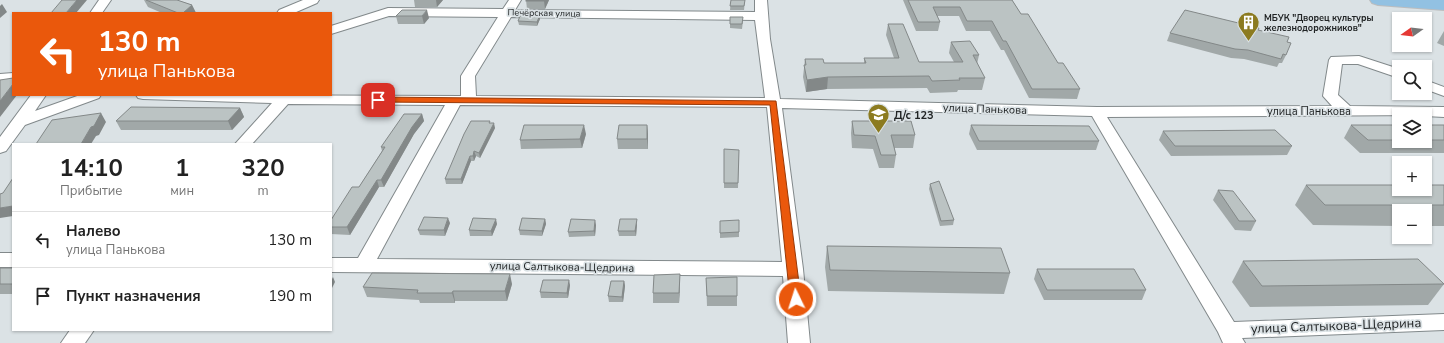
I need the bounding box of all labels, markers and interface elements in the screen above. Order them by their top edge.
street label: Печёрская улица [507,6,581,20]
building icon: МБУК "Дворец культуры железнодорожников" [1235,10,1261,43]
place label: МБУК "Дворец культуры железнодорожников" [1263,12,1374,34]
north arrow [1392,12,1432,52]
map controls [1392,12,1432,244]
text: 130 m [98,23,181,61]
icon: left [32,28,84,80]
text: улица Панькова [98,59,236,83]
button: search [1392,60,1432,100]
pin [361,83,395,117]
icon: arrive [367,89,389,111]
street label: улица Панькова [943,100,1027,118]
school or university icon: Д/с 123 [865,102,891,135]
street label: улица Панькова [1267,104,1351,119]
place label: Д/с 123 [894,108,934,123]
button: layers [1392,108,1432,148]
text: 14:10 [59,152,123,184]
text: 1 [175,152,189,184]
text: 320 [241,152,285,184]
button: + [1392,156,1432,196]
text: Прибытие [60,182,122,200]
text: мин [170,182,194,200]
text: m [257,182,269,200]
button: − [1392,204,1432,244]
text: Налево [66,221,121,241]
icon: left [32,229,54,251]
text: 130 m [268,230,312,250]
text: улица Панькова [66,241,165,259]
street label: улица Салтыкова-Щедрина [490,258,634,276]
position arrow [775,278,817,320]
icon: arrive [32,285,54,307]
text: Пункт назначения [66,286,201,306]
text: 190 m [268,286,312,306]
street label: улица Салтыкова-Щедрина [1250,314,1422,338]

